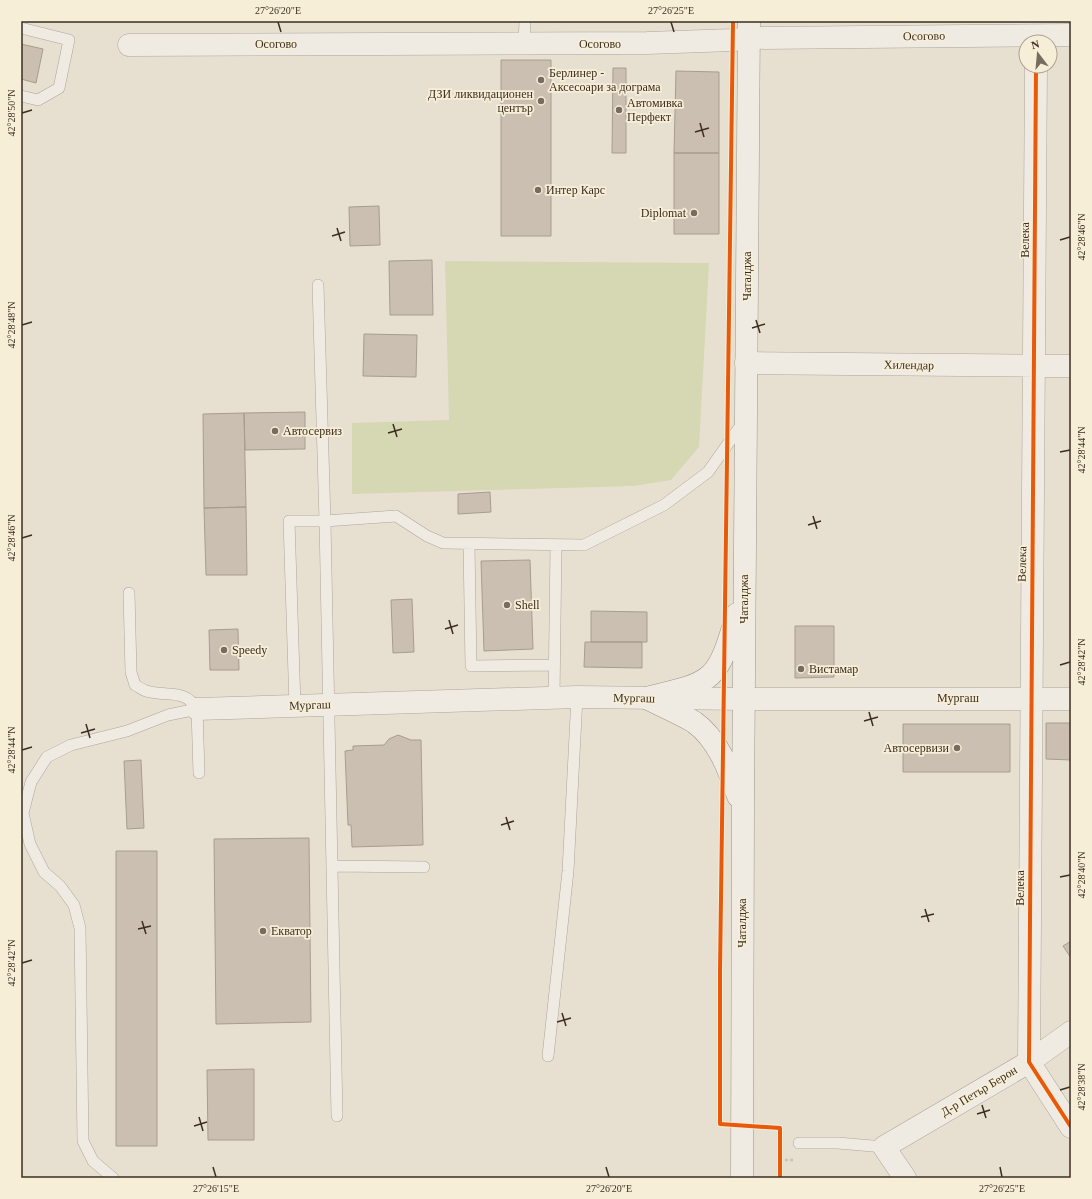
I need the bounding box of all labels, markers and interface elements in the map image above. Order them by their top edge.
text: 27°26'20"E [255,5,301,16]
text: 27°26'25"E [648,5,694,16]
street label: Осогово [903,29,945,43]
north arrow [1018,34,1058,74]
street label: Осогово [255,37,297,51]
street label: Осогово [579,37,621,51]
text: N [1030,38,1041,51]
place label: Берлинер - Аксесоари за дограма [549,66,661,94]
marker: Берлинер - Аксесоари за дограма [536,75,546,85]
place label: ДЗИ ликвидационен център [428,87,534,115]
text: 42°28'50"N [6,89,17,137]
marker: ДЗИ ликвидационен център [536,96,546,106]
place label: Автомивка Перфект [627,96,683,124]
marker: Автомивка Перфект [614,105,624,115]
place label: Интер Карс [546,183,605,197]
marker: Интер Карс [533,185,543,195]
place label: Diplomat [641,206,687,220]
marker: Diplomat [689,208,699,218]
text: 42°28'46"N [1076,213,1087,261]
street label: Велека [1018,222,1032,258]
street label: Чаталджа [740,251,754,301]
text: 42°28'48"N [6,301,17,349]
street label: Хилендар [884,358,934,372]
place label: Автосервиз [283,424,342,438]
marker: Автосервиз [270,426,280,436]
text: 42°28'44"N [1076,426,1087,474]
text: 42°28'46"N [6,514,17,562]
street label: Велека [1015,545,1029,582]
street label: Чаталджа [737,574,751,624]
place label: Shell [515,598,540,612]
marker: Shell [502,600,512,610]
text: 42°28'42"N [1076,638,1087,686]
place label: Speedy [232,643,267,657]
marker: Speedy [219,645,229,655]
place label: Вистамар [809,662,858,676]
marker: Вистамар [796,664,806,674]
street label: Мургаш [613,691,656,705]
street label: Мургаш [937,691,980,705]
street label: Мургаш [289,697,332,713]
text: 42°28'44"N [6,726,17,774]
place label: Автосервизи [884,741,950,755]
marker: Автосервизи [952,743,962,753]
text: 42°28'40"N [1076,851,1087,899]
street label: Велека [1013,870,1027,906]
street label: Чаталджа [735,898,749,948]
place label: Екватор [271,924,312,938]
marker: Екватор [258,926,268,936]
text: 42°28'42"N [6,939,17,987]
street label: Д-р Петър Берон [938,1062,1020,1119]
text: 42°28'38"N [1076,1063,1087,1111]
text: 27°26'15"E [193,1183,239,1194]
text: 27°26'20"E [586,1183,632,1194]
text: 27°26'25"E [979,1183,1025,1194]

